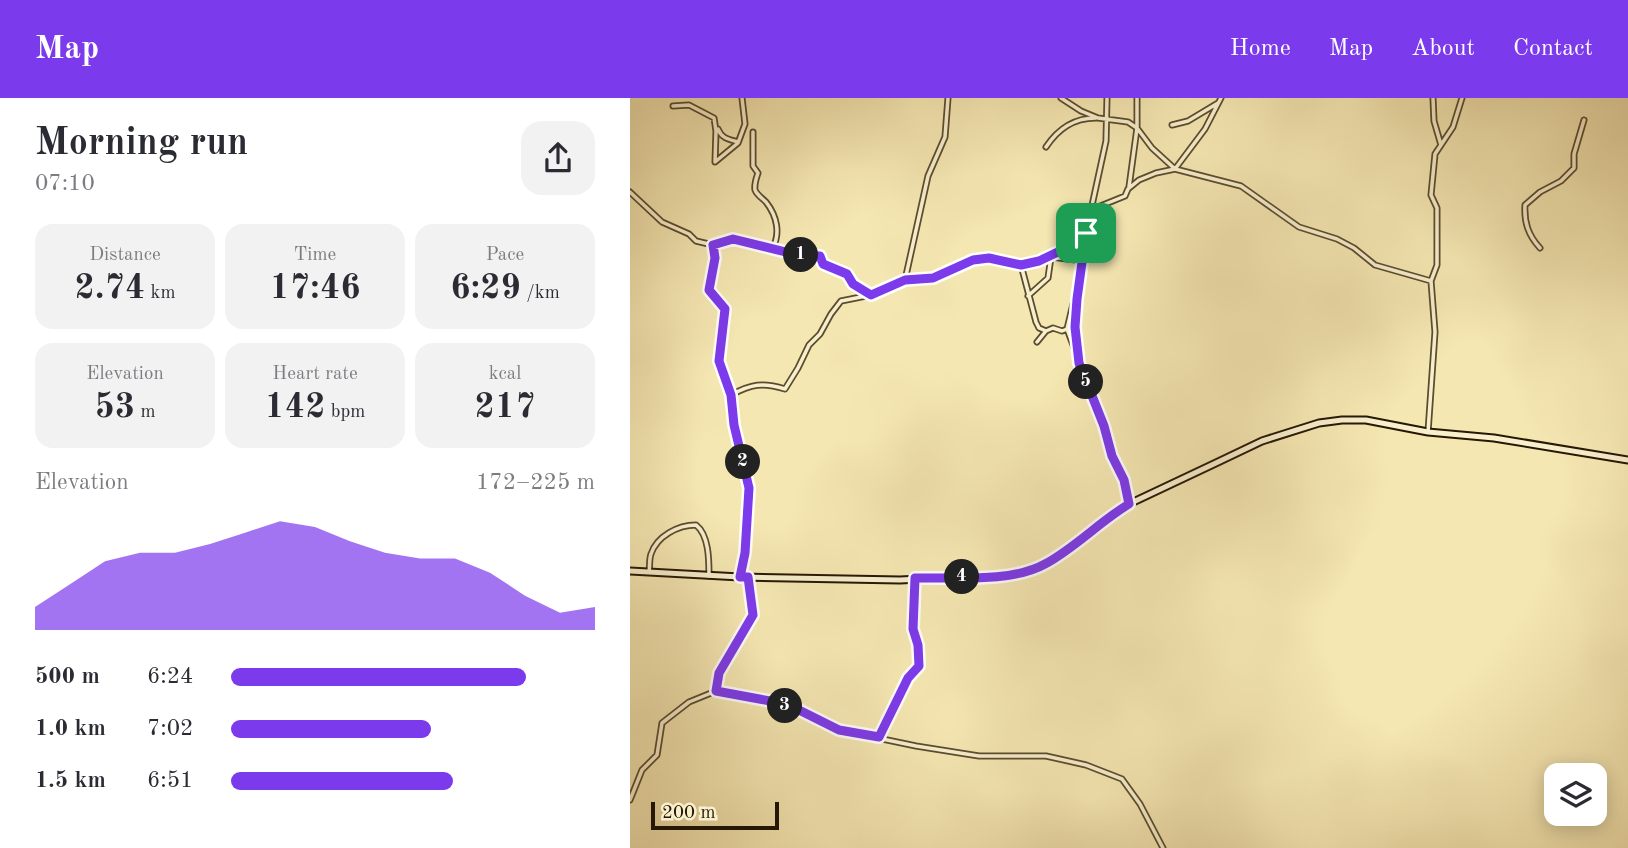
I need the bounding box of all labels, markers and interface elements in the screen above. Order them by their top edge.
text: Map [35,33,99,66]
text: Home [1230,37,1291,61]
text: Map [1329,37,1373,61]
text: About [1411,37,1475,61]
text: Contact [1513,37,1593,61]
button: share [521,121,595,195]
text: Morning run [35,125,248,163]
text: 07:10 [35,172,95,195]
pin [1056,203,1116,263]
icon: arrive [1067,214,1105,252]
pin: 1 [784,238,818,272]
text: 1 [795,245,806,264]
text: Distance [89,246,161,265]
text: Time [294,246,336,265]
text: Pace [486,246,524,265]
text: 2.74 [75,271,145,306]
text: 17:46 [269,271,361,306]
text: 6:29 [450,271,521,306]
text: km [145,284,176,303]
text: /km [521,284,560,303]
pin: 5 [1068,364,1104,400]
text: Elevation [86,365,164,384]
text: Heart rate [272,365,358,384]
text: kcal [489,365,521,384]
text: 5 [1080,372,1091,391]
text: 53 [94,390,135,425]
text: 142 [265,390,325,425]
text: 217 [475,390,535,425]
text: m [135,403,156,422]
text: bpm [325,403,365,422]
pin: 2 [726,444,760,480]
text: 2 [737,452,748,471]
text: Elevation [35,471,129,494]
text: 172–225 m [476,471,595,494]
pin: 4 [944,560,980,594]
text: 4 [956,567,967,586]
text: 500 m [35,665,100,688]
text: 6:24 [147,665,193,688]
pin: 3 [768,688,802,724]
text: 3 [779,696,790,715]
text: 1.0 km [35,717,106,740]
text: 7:02 [147,717,193,740]
map controls [1544,763,1607,826]
button: layers [1544,763,1607,826]
text: 1.5 km [35,769,106,792]
text: 6:51 [147,769,193,792]
scale bar [651,799,779,831]
text: 200 m [662,804,715,823]

